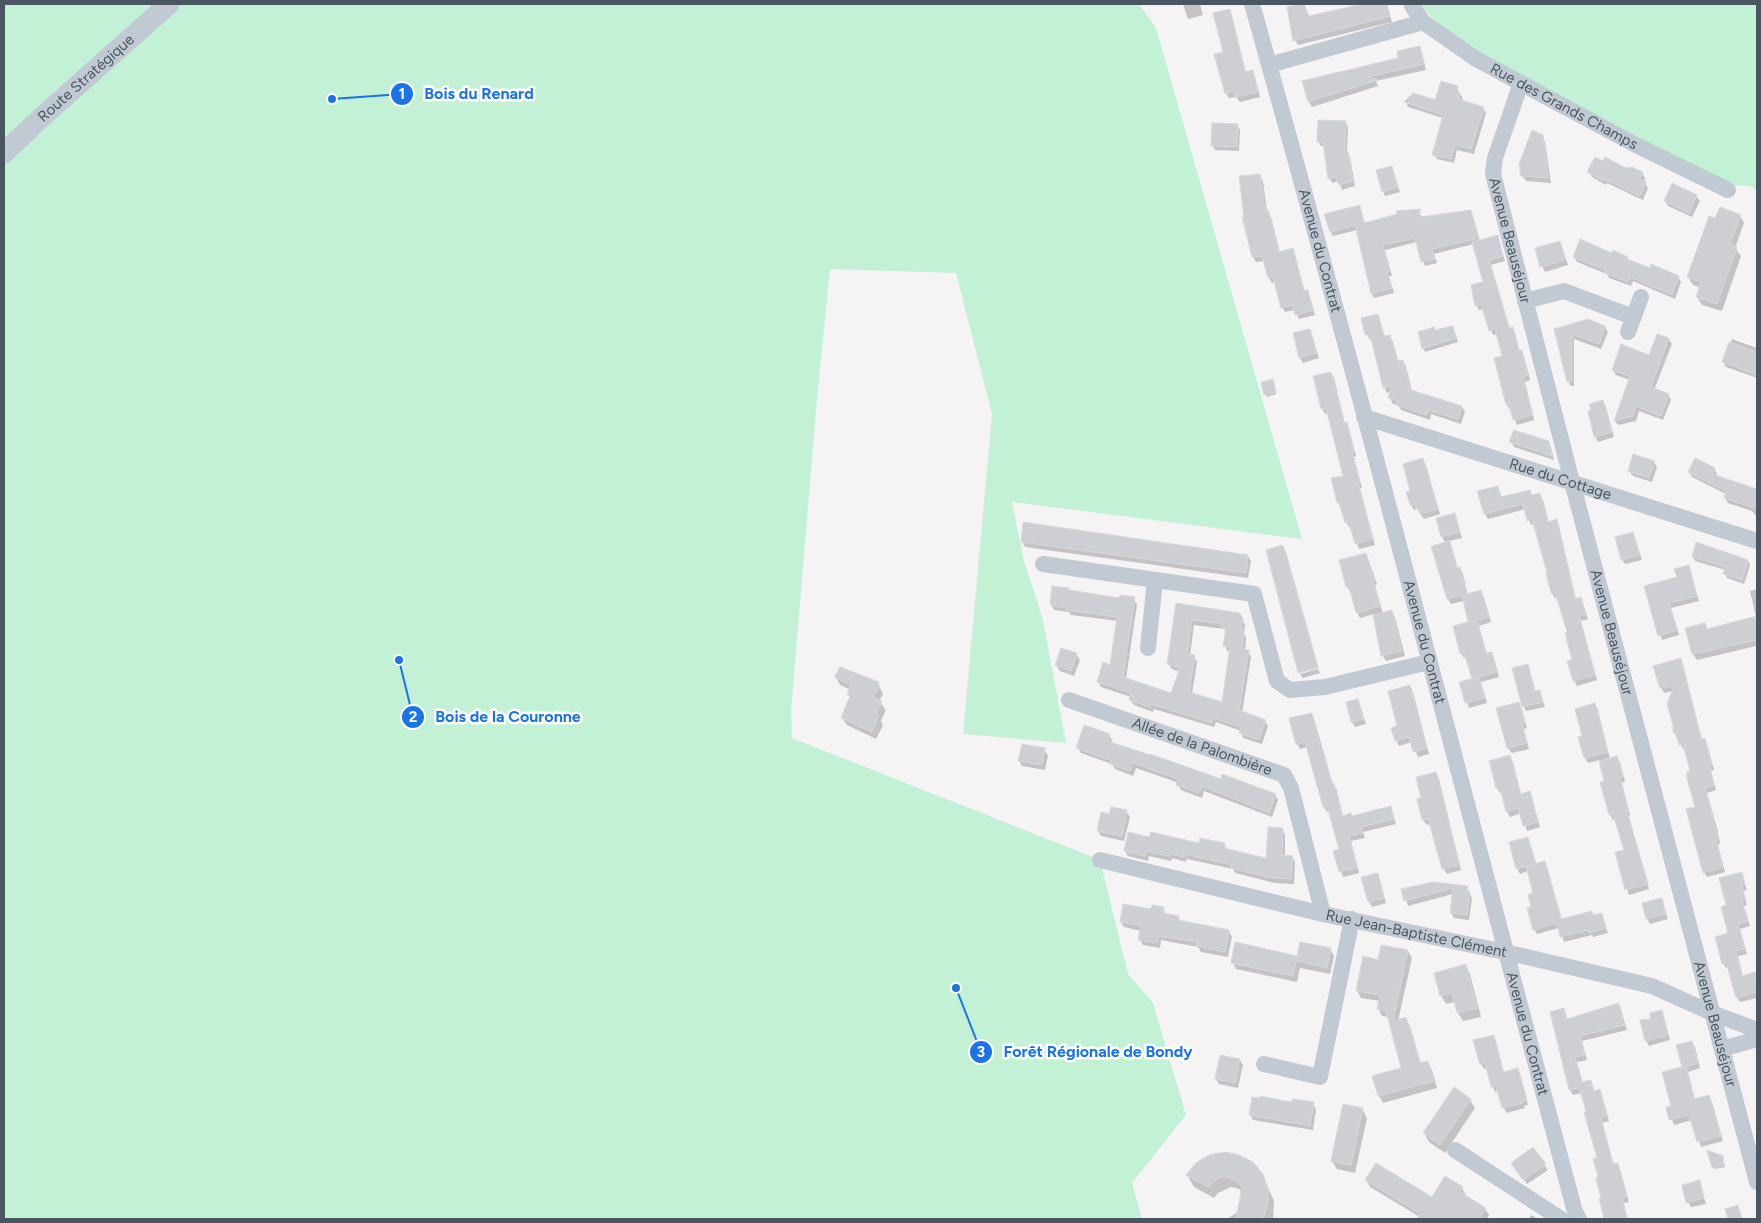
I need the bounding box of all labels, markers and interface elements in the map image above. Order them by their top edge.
street label: Route Stratégique [34,30,138,126]
street label: Rue des Grands Champs [1487,59,1641,153]
callout: Bois du Renard [389,78,544,109]
text: Bois du Renard [424,84,534,103]
text: 1 [399,85,405,103]
street label: Avenue Beauséjour [1485,175,1535,305]
street label: Avenue du Contrat [1295,187,1346,315]
street label: Rue du Cottage [1507,454,1614,504]
street label: Avenue Beauséjour [1587,568,1637,697]
street label: Avenue du Contrat [1400,578,1450,706]
callout: Bois de la Couronne [401,701,591,732]
text: Bois de la Couronne [435,707,581,726]
text: 2 [409,708,418,726]
street label: Allée de la Palombière [1130,714,1275,779]
street label: Rue Jean-Baptiste Clément [1324,906,1509,961]
street label: Avenue Beauséjour [1690,959,1740,1089]
street label: Avenue du Contrat [1503,970,1553,1098]
callout: Forêt Régionale de Bondy [969,1036,1203,1067]
text: Forêt Régionale de Bondy [1004,1042,1193,1061]
text: 3 [977,1043,985,1061]

